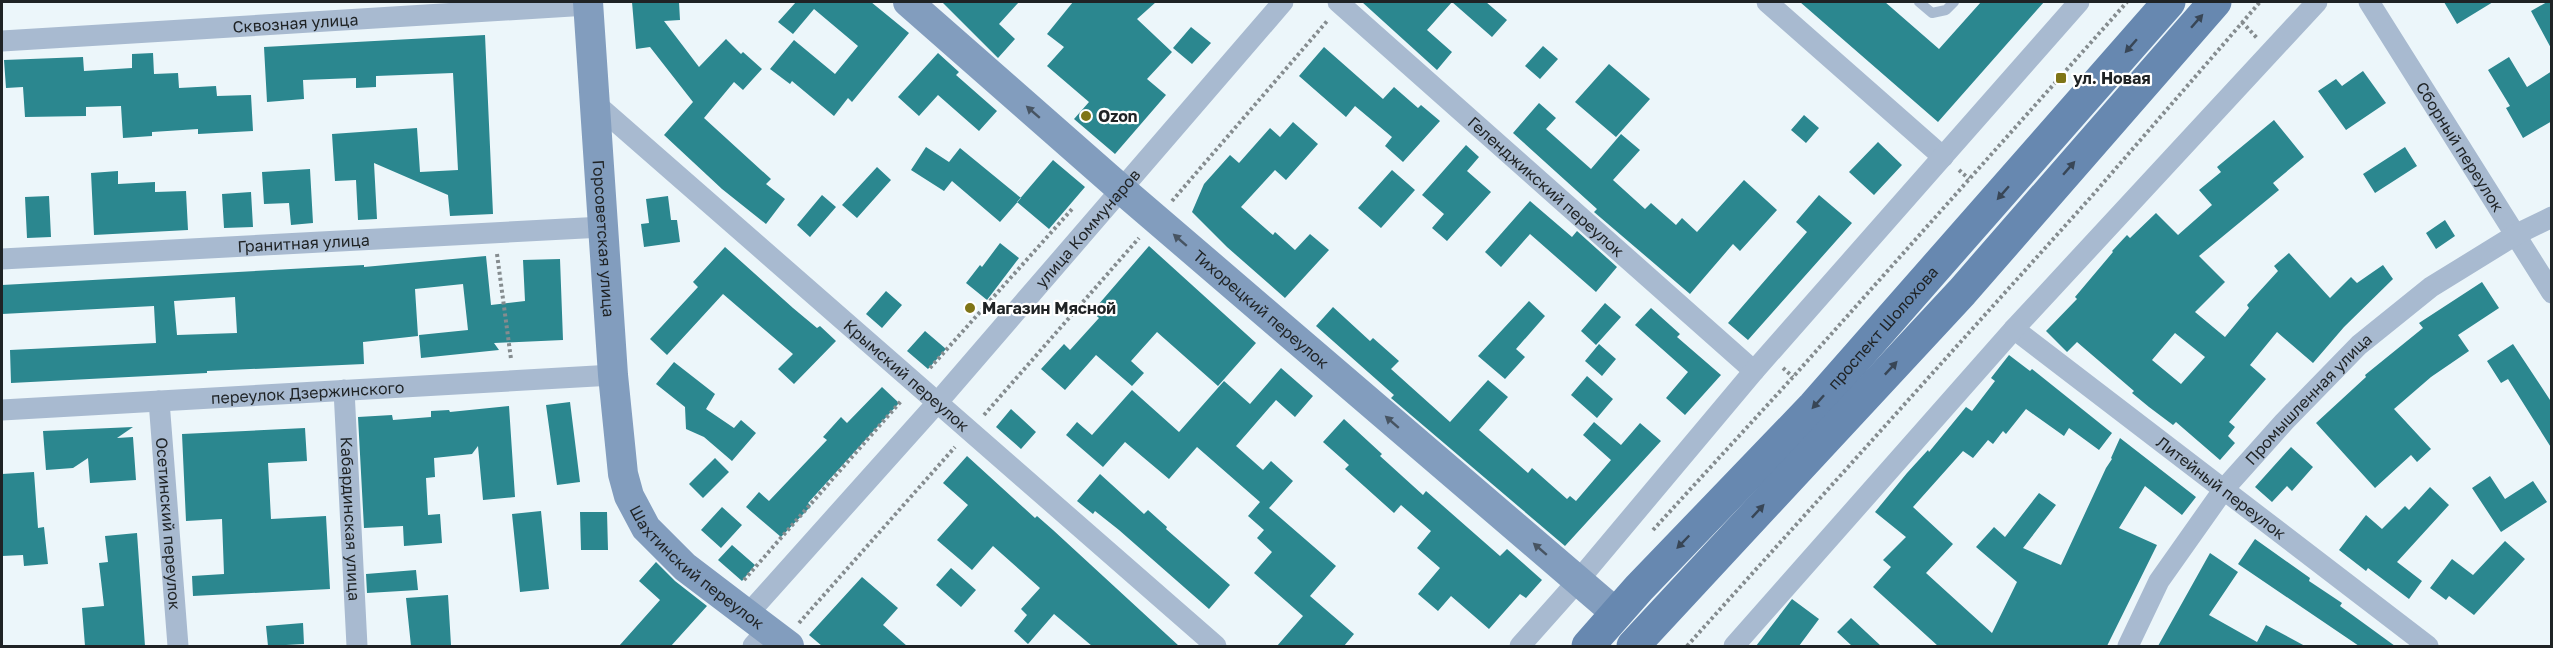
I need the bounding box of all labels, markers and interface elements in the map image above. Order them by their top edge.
street label: Сквозная улица [232,9,359,37]
one-way arrow [2190,14,2203,29]
one-way arrow [2125,38,2138,53]
place label: ул. Новая [2073,68,2151,88]
marker: ул. Новая [2054,71,2068,85]
street label: Сборный переулок [2412,78,2508,215]
one-way arrow [1026,106,1041,119]
place label: Ozon [1098,106,1138,126]
marker: Ozon [1079,109,1093,123]
street label: Геленджикский переулок [1464,112,1628,261]
street label: Горсоветская улица [589,159,619,318]
one-way arrow [2062,161,2075,176]
street label: улица Коммунаров [1031,165,1145,292]
one-way arrow [1997,185,2010,200]
street label: Гранитная улица [237,229,370,256]
one-way arrow [1173,234,1188,247]
street label: Тихорецкий переулок [1189,245,1333,373]
street label: проспект Шолохова [1823,262,1942,393]
place label: Магазин Мясной [982,298,1116,318]
marker: Магазин Мясной [963,301,977,315]
street label: Крымский переулок [840,315,973,436]
street label: Промышленная улица [2240,329,2376,469]
one-way arrow [1883,361,1897,375]
street label: переулок Дзержинского [210,377,405,408]
one-way arrow [1812,394,1825,409]
one-way arrow [1385,416,1400,429]
street label: Литейный переулок [2153,432,2290,544]
street label: Кабардинская улица [336,436,365,601]
street label: Осетинский переулок [152,437,185,611]
street label: Шахтинский переулок [626,501,768,634]
one-way arrow [1751,503,1765,518]
one-way arrow [1676,535,1690,549]
one-way arrow [1533,543,1548,556]

